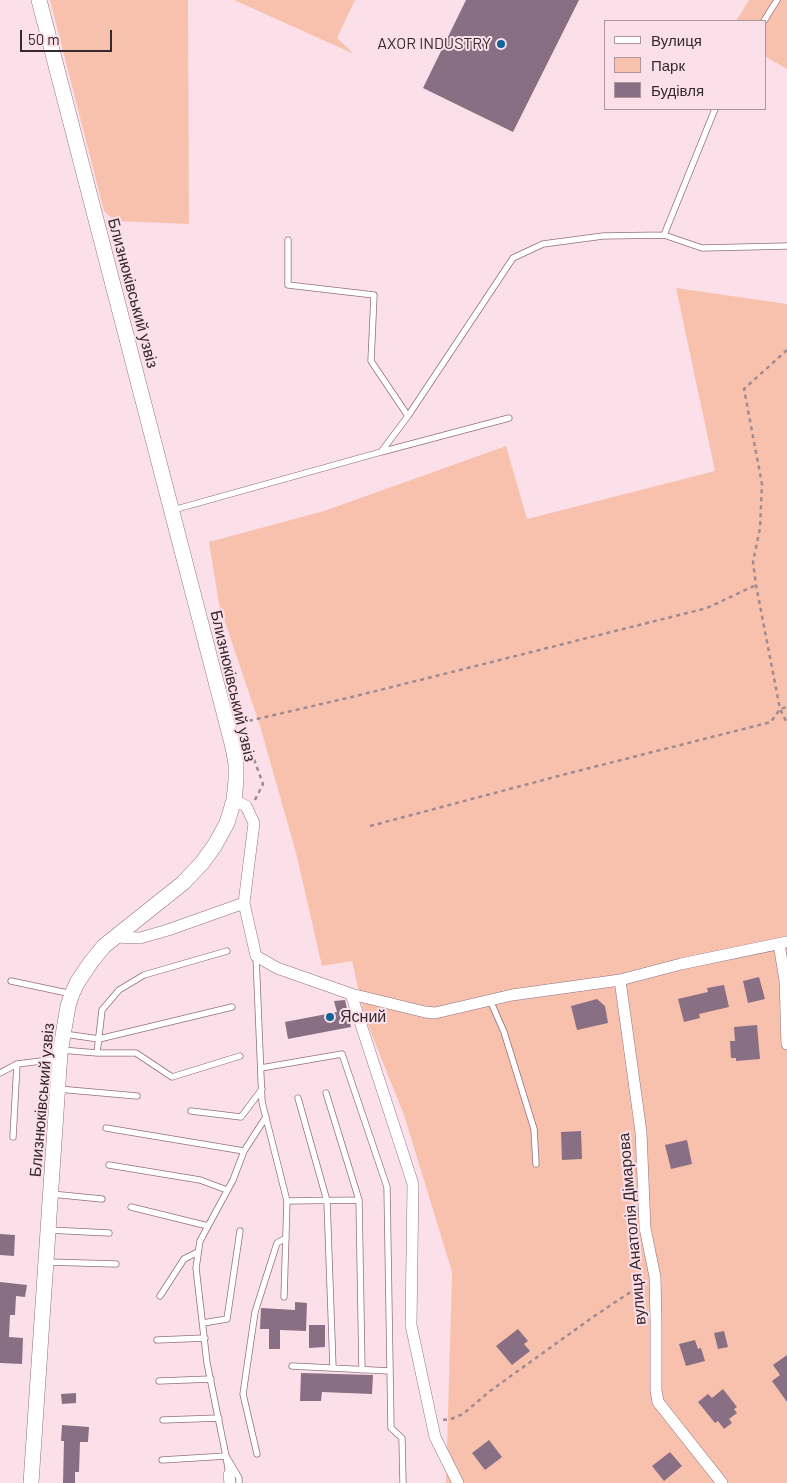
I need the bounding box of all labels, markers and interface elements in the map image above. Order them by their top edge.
scale bar [22,20,115,52]
legend [604,20,767,110]
text: 50 m [28,30,60,48]
text: Вулиця [651,31,702,49]
place label: AXOR INDUSTRY [377,34,491,54]
marker: AXOR INDUSTRY [495,38,507,50]
text: Парк [651,56,685,74]
text: Будівля [651,81,704,99]
street label: Близнюківський узвіз [104,216,162,370]
street label: Близнюківський узвіз [206,608,260,764]
place label: Ясний [340,1007,386,1027]
marker: Ясний [324,1011,336,1023]
street label: Близнюківський узвіз [26,1022,58,1178]
street label: вулиця Анатолія Дімарова [614,1132,650,1326]

